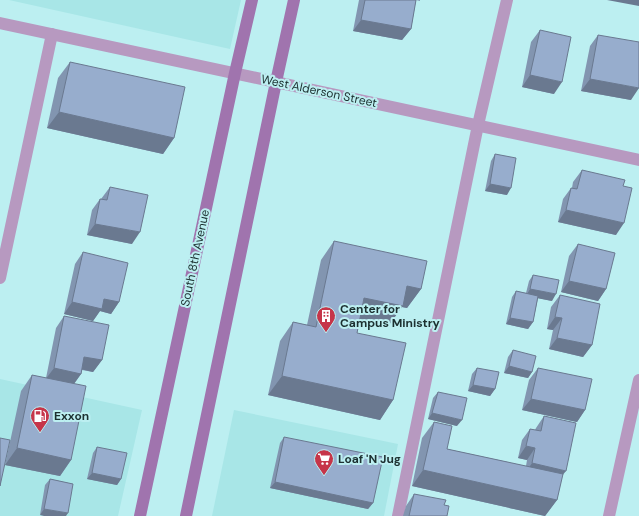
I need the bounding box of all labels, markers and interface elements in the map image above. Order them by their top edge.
street label: West Alderson Street [260,71,379,111]
street label: South 8th Avenue [177,208,213,308]
place label: Center for Campus Ministry [340,301,441,331]
building icon: Center for Campus Ministry [315,305,337,333]
fuel station icon: Exxon [29,405,51,433]
place label: Exxon [54,408,89,424]
supermarket icon: Loaf 'N Jug [313,448,335,476]
place label: Loaf 'N Jug [338,451,401,467]

